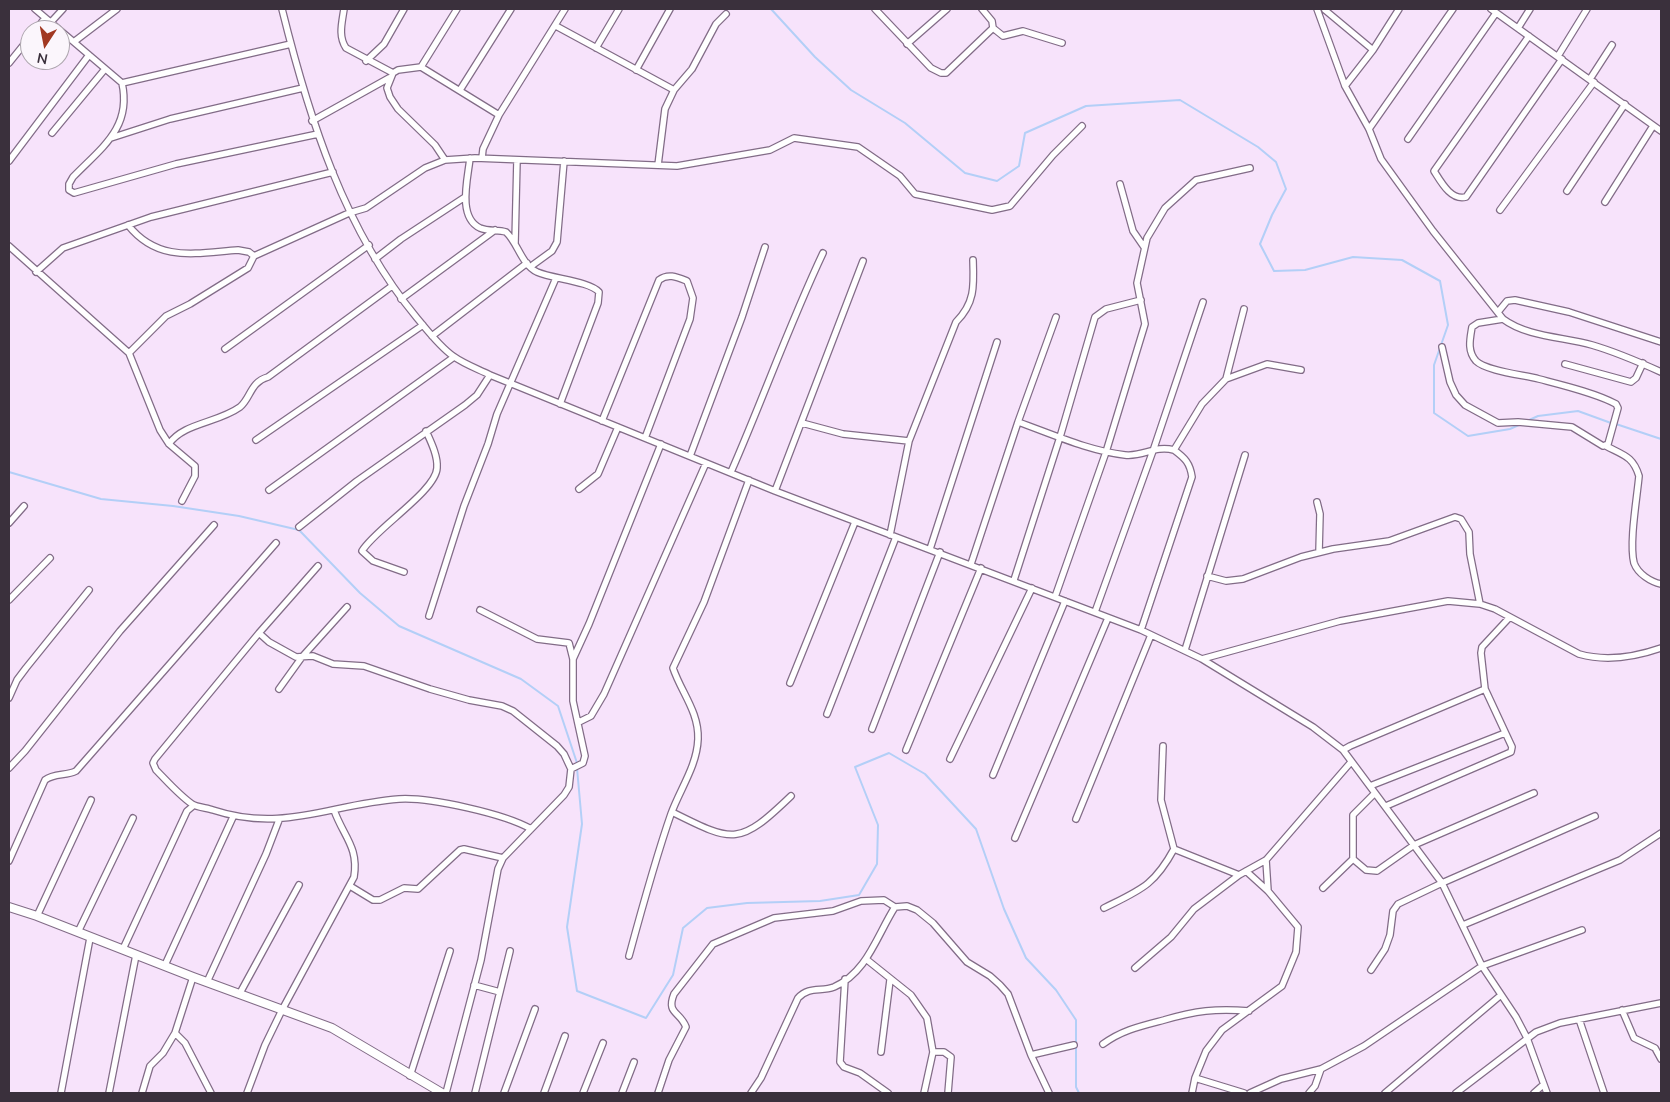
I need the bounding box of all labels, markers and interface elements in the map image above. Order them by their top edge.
north arrow [20,20,70,70]
text: N [35,49,49,69]

